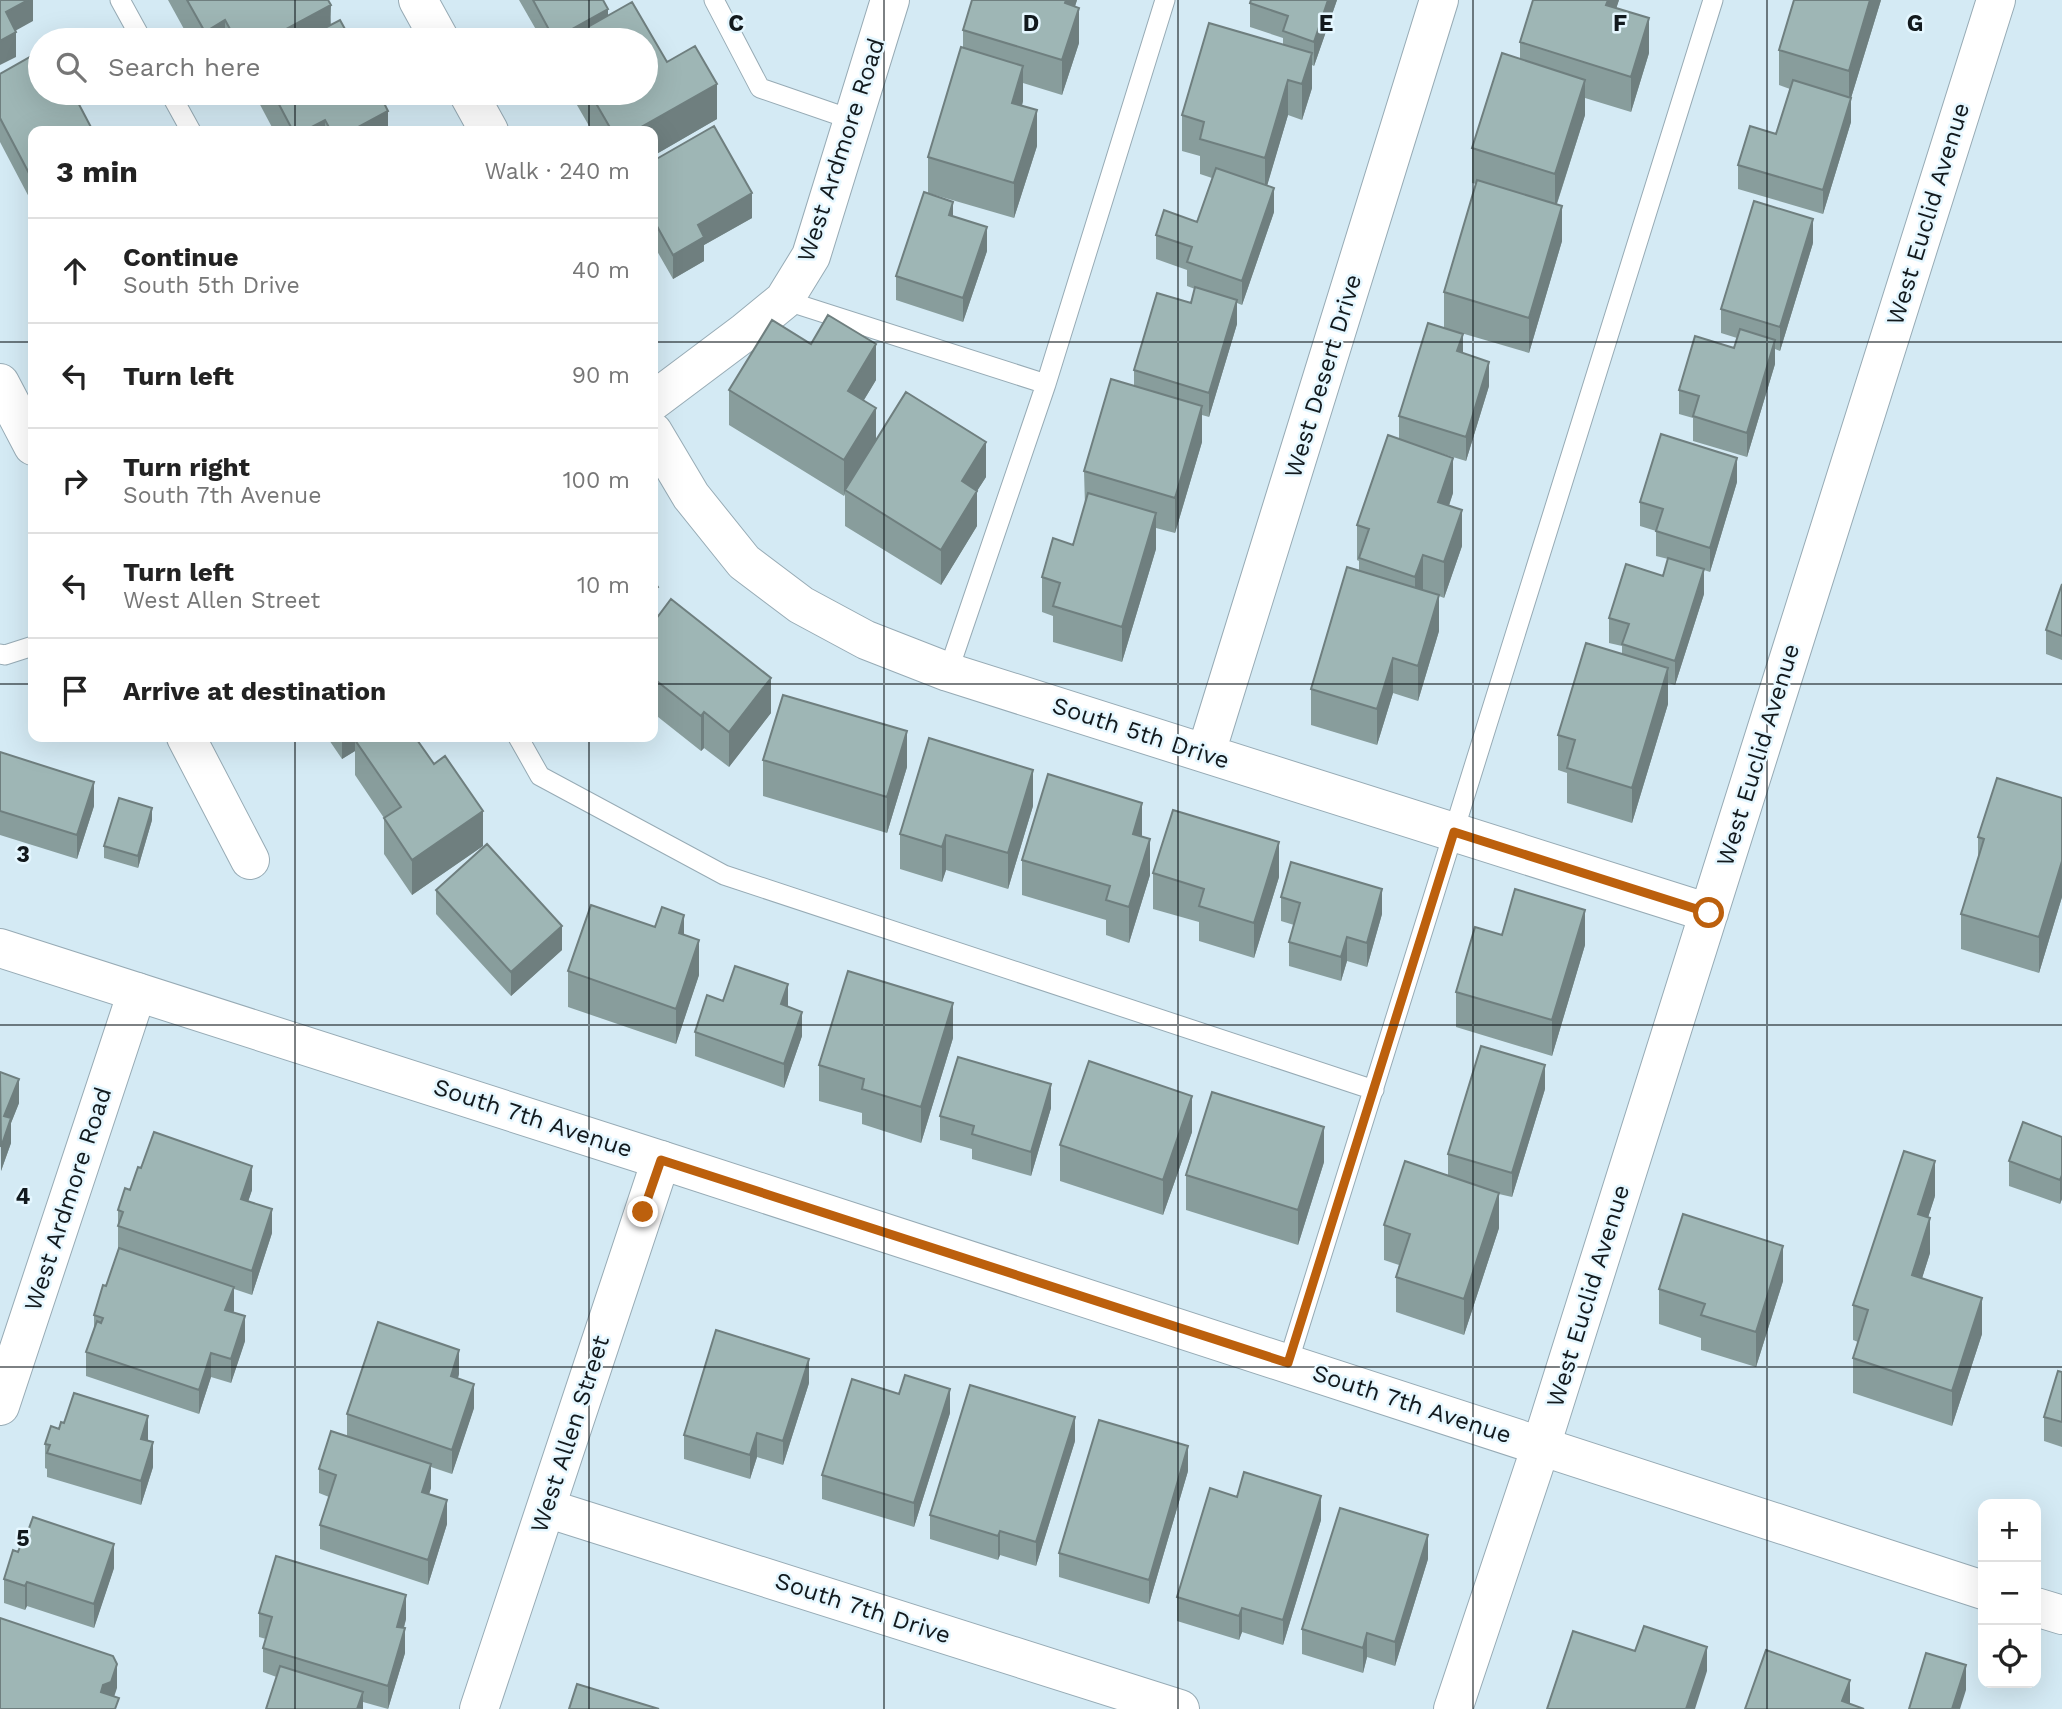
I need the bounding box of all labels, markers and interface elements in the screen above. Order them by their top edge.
text: C [728,10,744,37]
text: D [1023,10,1039,37]
text: E [1319,10,1333,37]
text: F [1613,10,1627,37]
text: G [1907,10,1923,37]
search box [28,28,658,105]
street label: West Ardmore Road [792,35,890,265]
icon: search [52,48,90,86]
text: Search here [108,52,260,82]
street label: West Euclid Avenue [1881,99,1975,329]
text: 3 min [56,154,138,189]
text: Walk · 240 m [485,158,630,185]
text: Continue [123,242,239,272]
icon: ahead [56,252,94,290]
text: 40 m [572,257,630,284]
street label: West Desert Drive [1279,271,1367,481]
text: South 5th Drive [123,272,300,299]
icon: left [56,357,94,395]
text: Turn left [123,361,234,391]
text: 90 m [572,362,630,389]
text: Turn right [123,452,250,482]
icon: right [56,462,94,500]
text: 100 m [563,467,630,494]
text: South 7th Avenue [123,482,322,509]
text: Turn left [123,557,234,587]
icon: left [56,567,94,605]
text: 10 m [577,572,630,599]
text: West Allen Street [123,587,320,614]
street label: West Euclid Avenue [1711,640,1805,870]
icon: arrive [56,672,94,710]
text: Arrive at destination [123,676,386,706]
street label: South 5th Drive [1049,691,1233,775]
text: 3 [16,841,30,868]
route start [1693,897,1724,928]
street label: South 7th Avenue [430,1073,636,1163]
street label: West Ardmore Road [19,1084,117,1314]
street label: West Euclid Avenue [1541,1181,1635,1411]
text: 4 [16,1183,31,1210]
route end [627,1196,658,1227]
street label: West Allen Street [525,1332,615,1536]
street label: South 7th Avenue [1309,1359,1515,1449]
map controls [1978,1499,2041,1688]
button: + [1978,1499,2041,1562]
text: 5 [16,1525,30,1552]
button: − [1978,1562,2041,1625]
street label: South 7th Drive [772,1566,954,1650]
button: locate [1978,1625,2041,1688]

